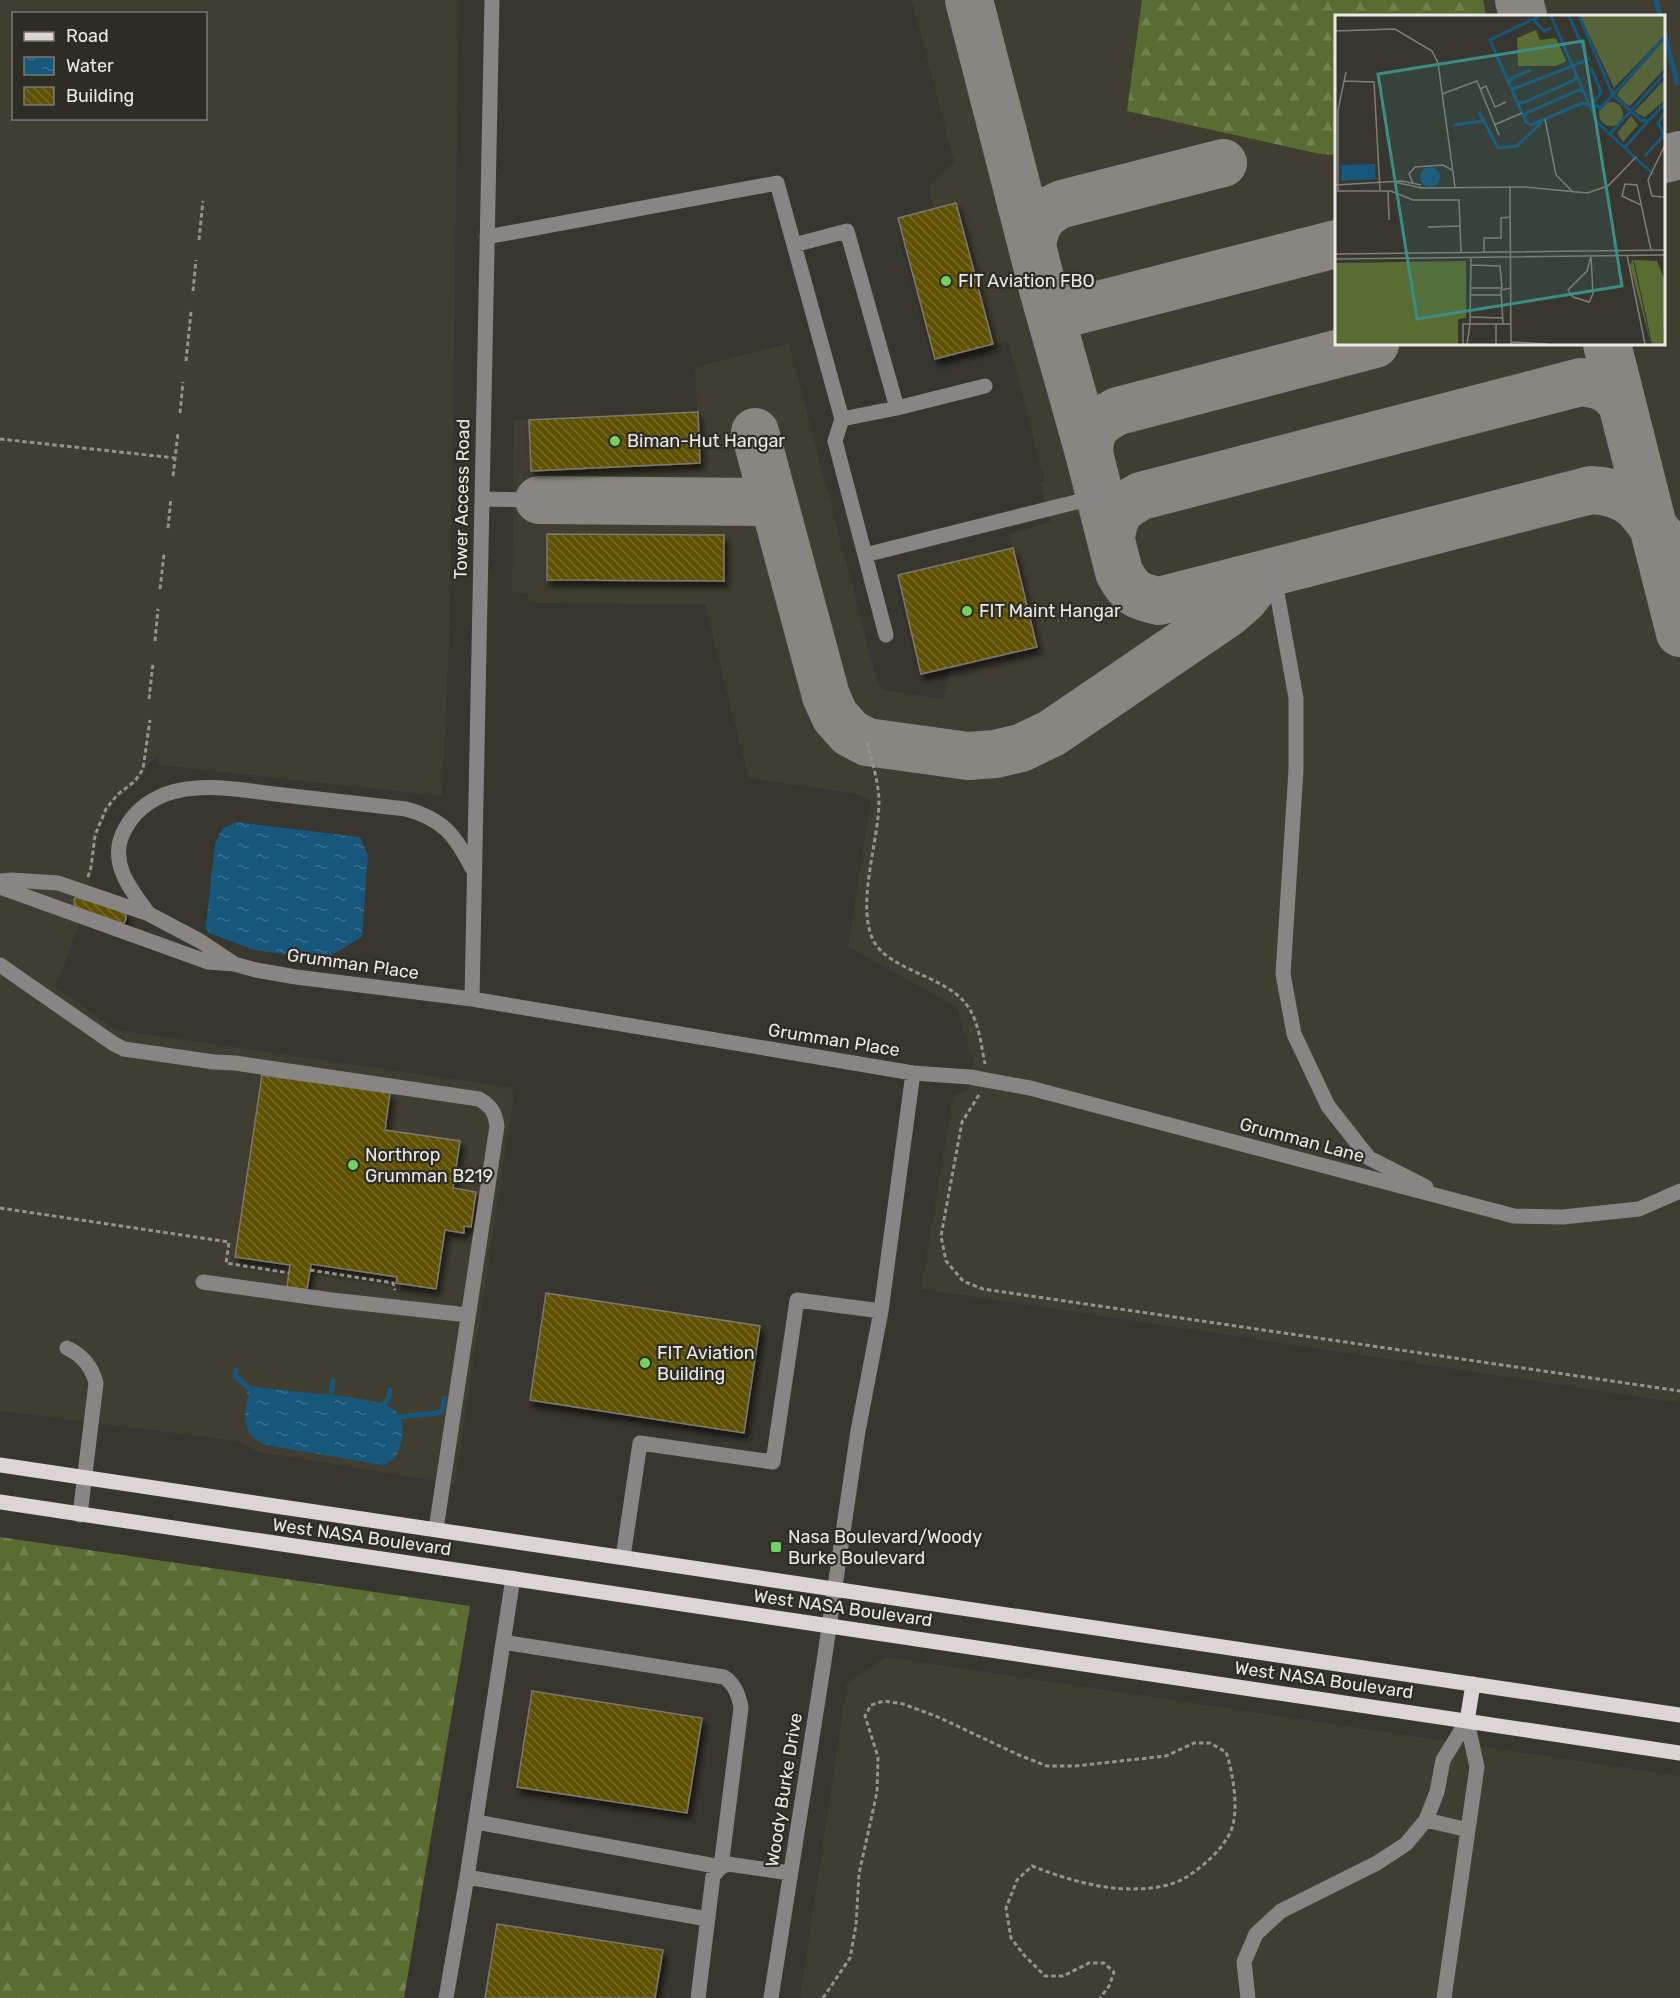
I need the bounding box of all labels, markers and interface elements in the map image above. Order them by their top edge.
legend [12,12,207,120]
inset map [1335,15,1665,345]
text: Road [66,25,109,47]
text: Water [66,55,114,77]
text: Building [66,85,134,107]
place label: FIT Aviation FBO [958,270,1095,292]
marker: FIT Aviation FBO [939,274,953,288]
street label: Tower Access Road [450,418,474,580]
place label: Biman-Hut Hangar [627,430,785,452]
marker: Biman-Hut Hangar [608,434,622,448]
place label: FIT Maint Hangar [979,600,1121,622]
marker: FIT Maint Hangar [960,604,974,618]
street label: Grumman Place [286,944,420,984]
street label: Grumman Place [767,1019,901,1061]
street label: Grumman Lane [1237,1113,1367,1167]
place label: Northrop Grumman B219 [365,1144,493,1187]
marker: Northrop Grumman B219 [346,1158,360,1172]
place label: FIT Aviation Building [657,1342,755,1385]
marker: FIT Aviation Building [638,1356,652,1370]
street label: West NASA Boulevard [271,1514,453,1560]
place label: Nasa Boulevard/Woody Burke Boulevard [788,1526,982,1569]
marker: Nasa Boulevard/Woody Burke Boulevard [769,1540,783,1554]
street label: West NASA Boulevard [752,1585,934,1631]
street label: West NASA Boulevard [1233,1657,1415,1703]
street label: Woody Burke Drive [761,1711,807,1869]

